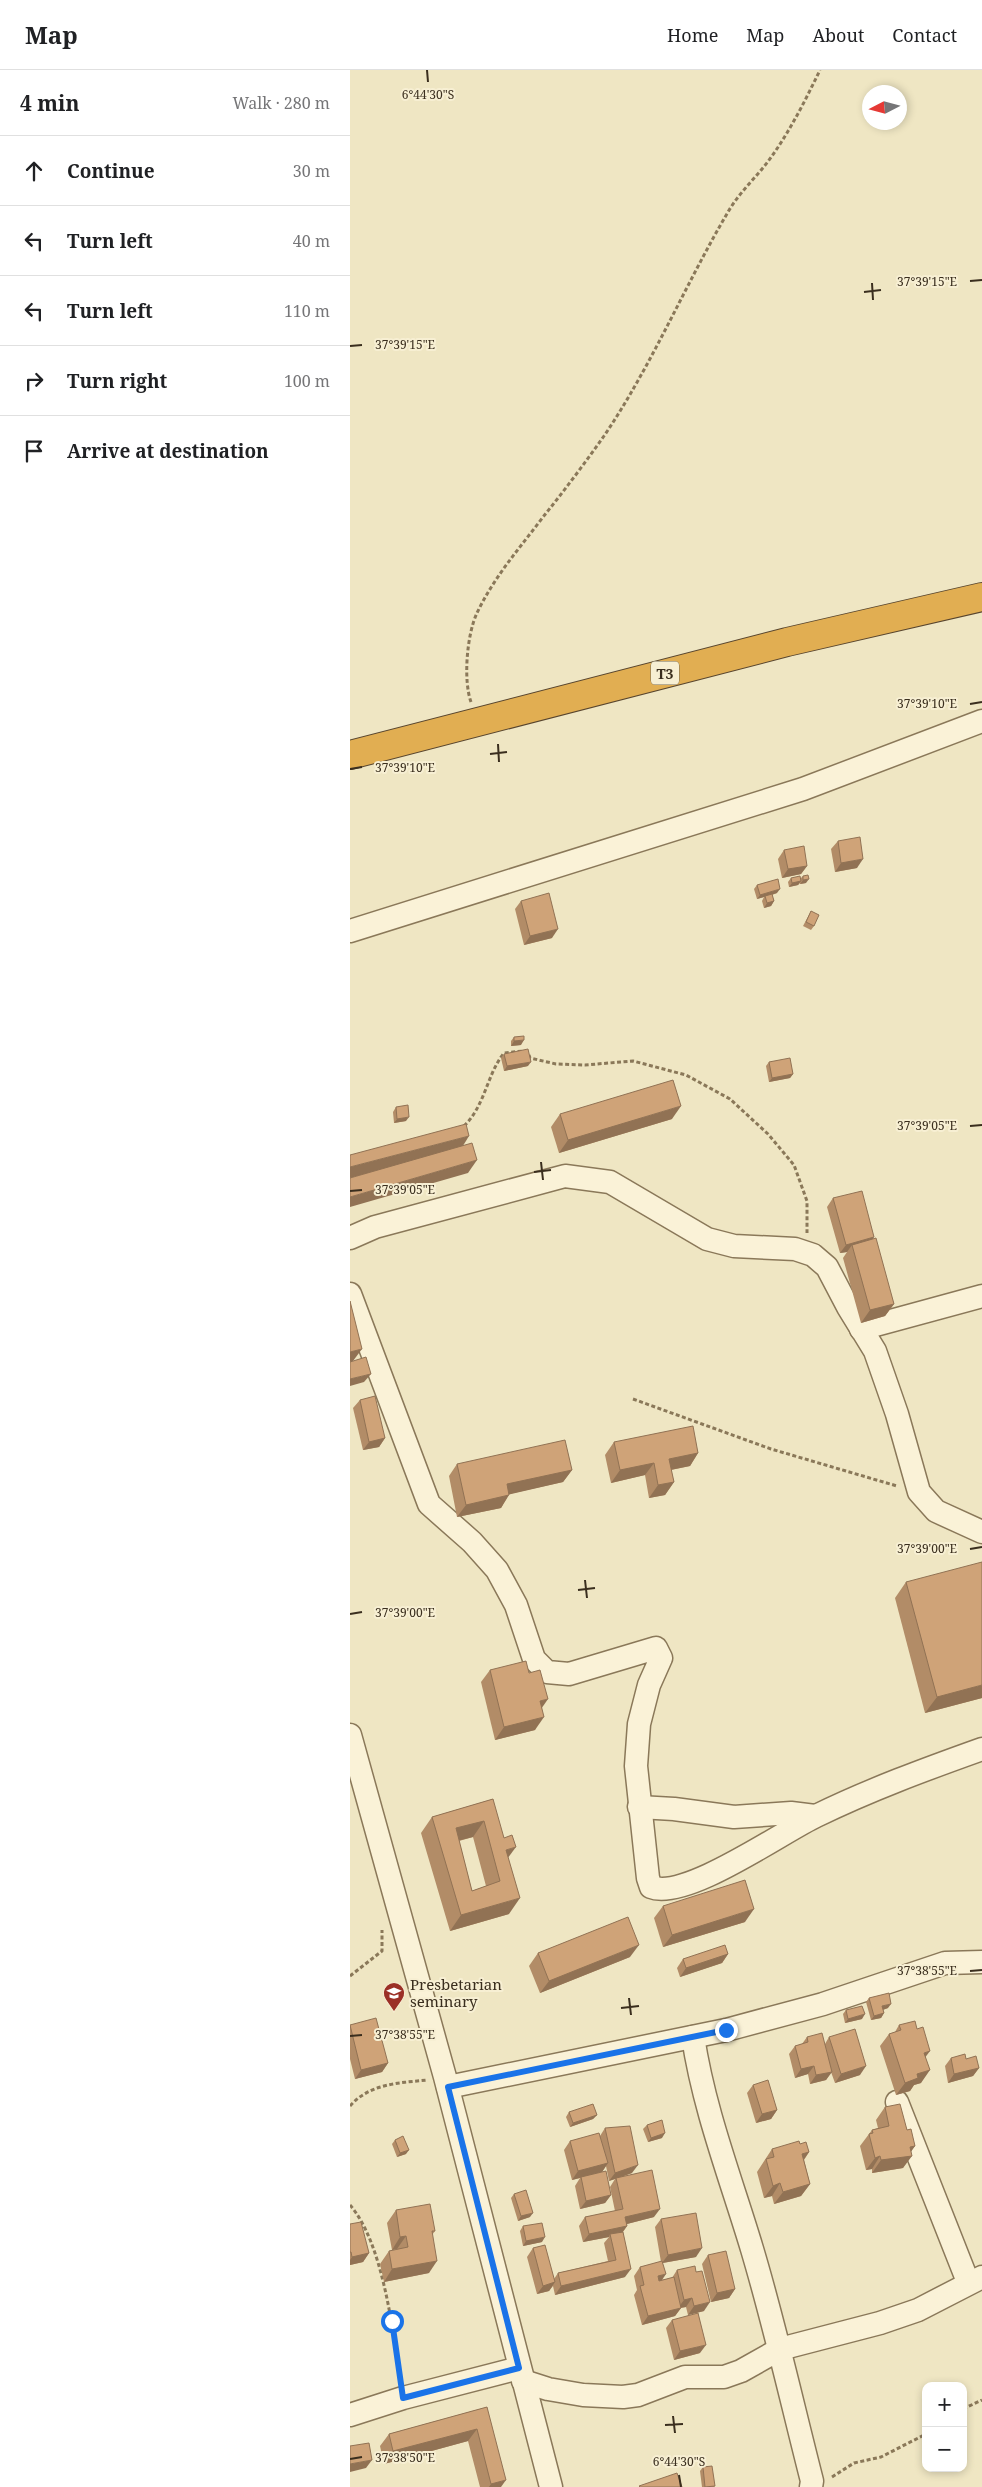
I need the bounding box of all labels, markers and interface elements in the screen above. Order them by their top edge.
text: Map [25,18,78,51]
text: Home [667,23,718,47]
text: Map [746,23,784,47]
text: About [812,23,864,47]
text: Contact [892,23,957,47]
north arrow [862,85,907,130]
text: 6°44'30"S [402,86,454,103]
text: 4 min [20,89,79,117]
text: Walk · 280 m [233,92,330,114]
icon: ahead [20,157,48,185]
text: Continue [67,158,155,184]
text: 30 m [293,160,330,182]
icon: left [20,227,48,255]
text: Turn left [67,228,153,254]
text: 40 m [293,230,330,252]
text: 37°39'15"E [897,273,957,290]
icon: left [20,297,48,325]
text: Turn left [67,298,153,324]
text: 110 m [284,300,330,322]
text: 37°39'15"E [375,336,435,353]
icon: right [20,367,48,395]
text: Turn right [67,368,167,394]
text: 100 m [284,370,330,392]
icon: arrive [20,437,48,465]
text: Arrive at destination [67,438,269,464]
road number: T3 [651,662,679,684]
text: 37°39'10"E [897,695,957,712]
text: 37°39'10"E [375,759,435,776]
text: 37°39'05"E [897,1117,957,1134]
text: 37°39'05"E [375,1181,435,1198]
text: 37°39'00"E [897,1540,957,1557]
text: 37°39'00"E [375,1604,435,1621]
text: 37°38'55"E [897,1962,957,1979]
place label: Presbetarian seminary [410,1974,502,2011]
school or university icon: Presbetarian seminary [382,1981,406,2012]
route end [715,2019,738,2042]
text: 37°38'55"E [375,2026,435,2043]
route start [381,2310,404,2333]
map controls [922,2382,967,2472]
button: + [922,2382,967,2427]
button: − [922,2427,967,2472]
text: 37°38'50"E [375,2449,435,2466]
text: 6°44'30"S [653,2453,705,2470]

